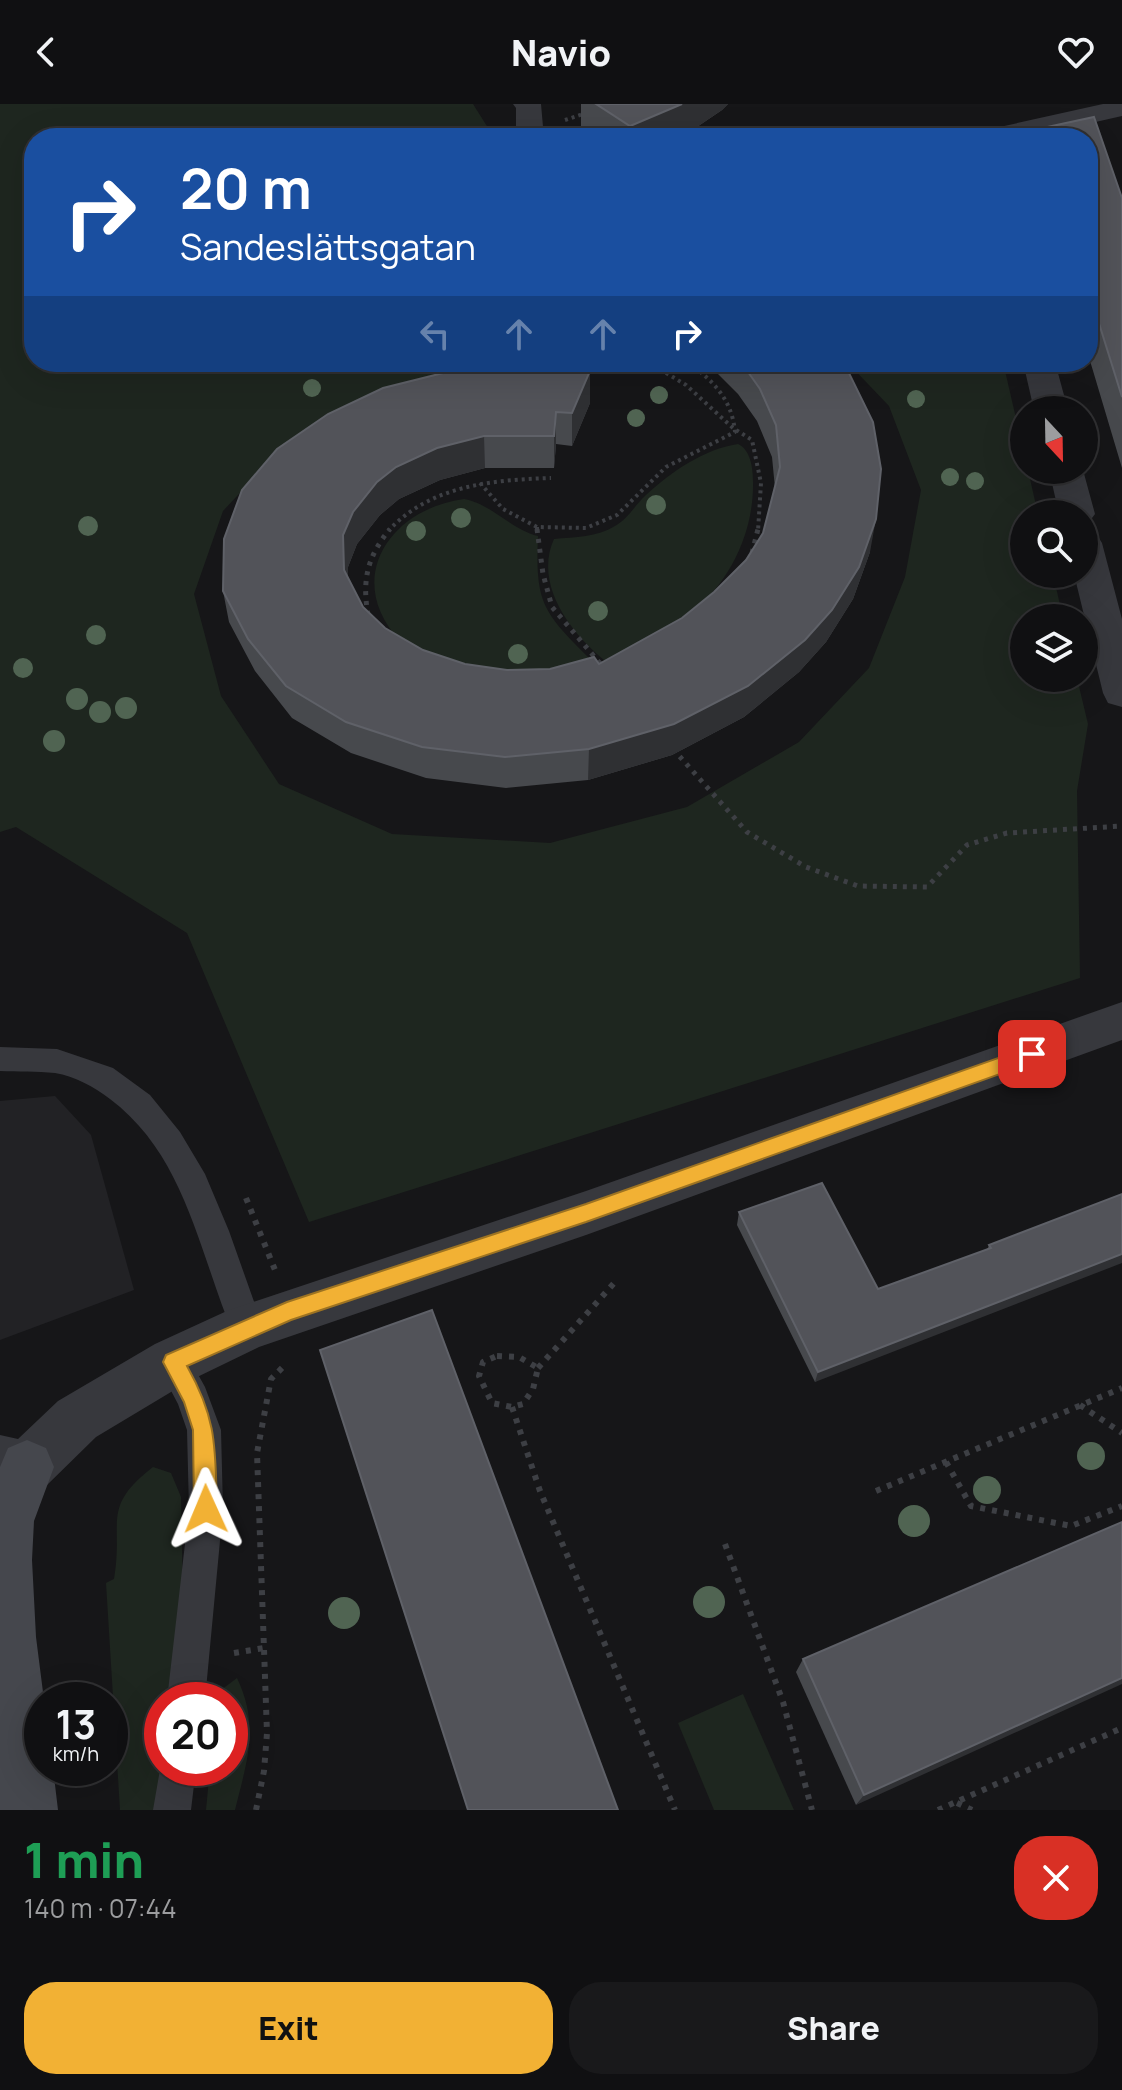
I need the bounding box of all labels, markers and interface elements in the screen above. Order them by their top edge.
text: Navio [511,28,611,77]
icon: back [24,30,68,74]
icon: heart [1054,30,1098,74]
text: 20 m [180,149,312,226]
icon: right [48,160,152,264]
text: Sandeslättsgatan [180,222,476,271]
icon: left [413,312,457,356]
icon: ahead [497,312,541,356]
icon: ahead [581,312,625,356]
icon: right [665,312,709,356]
north arrow [1010,396,1098,484]
map controls [1010,396,1098,692]
button: search [1010,500,1098,588]
button: layers [1010,604,1098,692]
pin [998,1020,1066,1088]
icon: arrive [1010,1032,1054,1076]
position arrow [164,1467,248,1551]
speed limit sign: 20 [144,1682,248,1786]
text: 13 [56,1696,96,1751]
text: km/h [53,1740,99,1767]
text: 1 min [24,1827,144,1892]
button: close [1014,1836,1098,1920]
text: 140 m · 07:44 [24,1890,176,1926]
button: Exit [24,1982,553,2074]
button: Share [569,1982,1098,2074]

